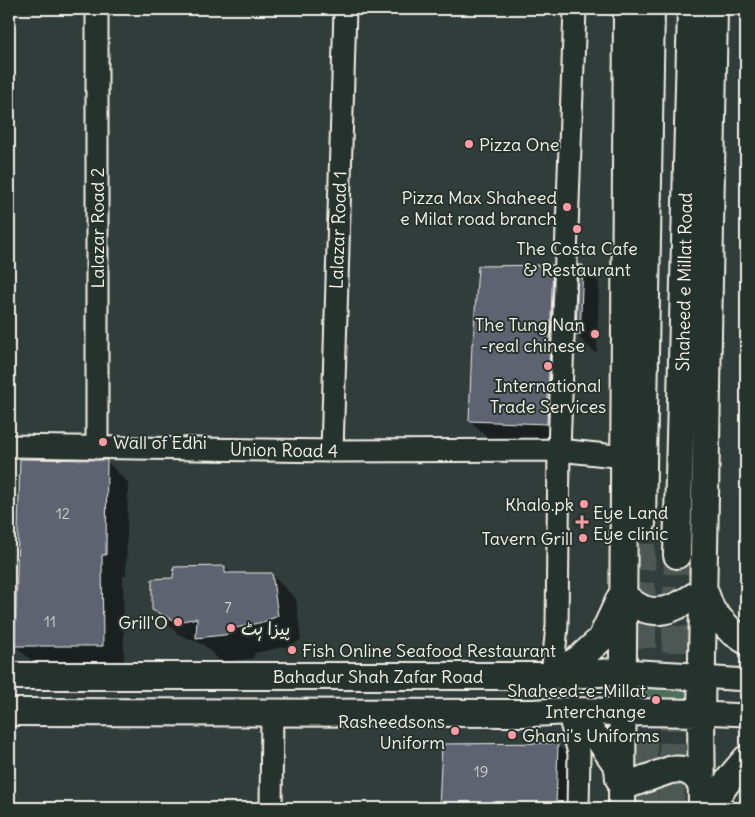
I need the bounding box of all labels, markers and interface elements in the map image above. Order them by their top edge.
place label: Pizza One [479,133,560,156]
marker: Pizza One [463,138,475,150]
street label: Lalazar Road 2 [86,167,109,289]
street label: Lalazar Road 1 [324,170,352,290]
place label: Pizza Max Shaheed e Milat road branch [400,186,557,230]
street label: Shaheed e Millat Road [671,192,697,372]
marker: Pizza Max Shaheed e Milat road branch [561,201,573,213]
marker: The Costa Cafe & Restaurant [571,223,583,235]
place label: The Costa Cafe & Restaurant [516,237,638,281]
place label: The Tung Nan -real chinese [475,313,585,357]
marker: The Tung Nan -real chinese [589,328,601,340]
marker: International Trade Services [542,360,554,372]
place label: International Trade Services [490,374,606,418]
place label: Wall of Edhi [113,431,207,454]
marker: Wall of Edhi [97,436,109,448]
street label: Union Road 4 [230,438,338,462]
place label: Khalo.pk [505,493,574,516]
marker: Khalo.pk [578,498,590,510]
place label: Eye Land Eye clinic [593,501,669,545]
house number: 12 [56,504,70,523]
marker: Eye Land Eye clinic [575,515,589,529]
place label: Tavern Grill [482,527,573,550]
marker: Tavern Grill [577,532,589,544]
house number: 7 [224,598,232,617]
place label: Grill'O [118,611,168,634]
house number: 11 [44,612,56,631]
marker: Grill'O [172,616,184,628]
place label: پیزا ہٹ [241,617,290,641]
marker: پیزا ہٹ [225,622,237,634]
place label: Fish Online Seafood Restaurant [302,639,556,662]
marker: Fish Online Seafood Restaurant [286,644,298,656]
street label: Bahadur Shah Zafar Road [273,665,484,688]
place label: Shaheed-e-Millat Interchange [507,679,646,723]
marker: Shaheed-e-Millat Interchange [650,694,662,706]
place label: Rasheedsons Uniform [338,710,445,754]
place label: Ghani's Uniforms [522,724,660,747]
marker: Rasheedsons Uniform [449,725,461,737]
marker: Ghani's Uniforms [506,729,518,741]
house number: 19 [474,762,488,781]

